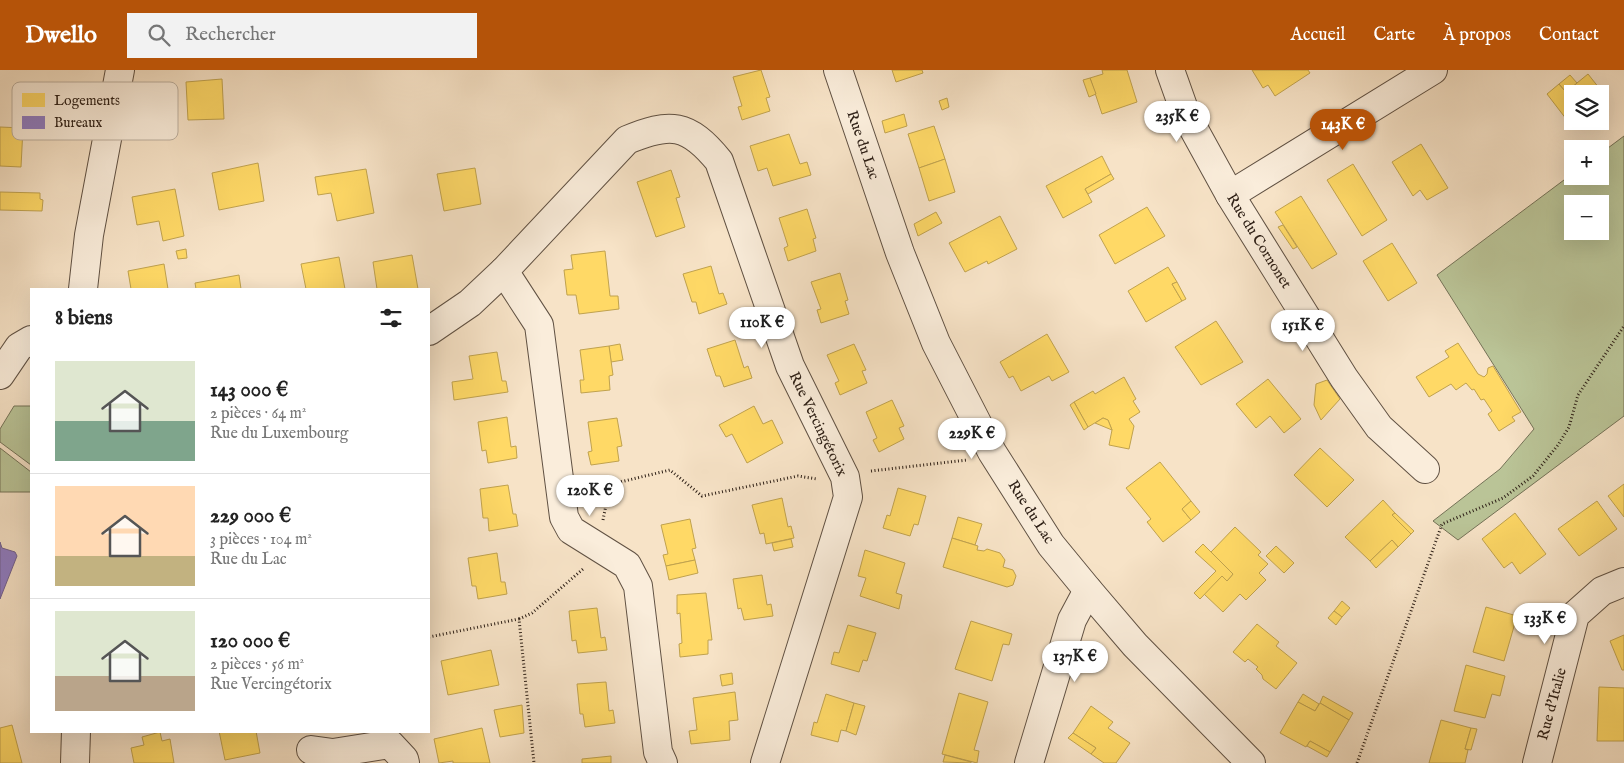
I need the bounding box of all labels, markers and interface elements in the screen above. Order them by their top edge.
search box [127,13,477,58]
text: Dwello [25,20,97,51]
icon: search [145,21,173,49]
text: Rechercher [185,23,276,47]
text: Accueil [1291,24,1346,47]
text: Carte [1374,24,1415,47]
text: À propos [1443,24,1511,47]
text: Contact [1539,24,1599,47]
legend [12,82,178,140]
map controls [1564,85,1609,240]
button: layers [1564,85,1609,130]
text: Logements [54,92,120,110]
pin: 235K € [1136,100,1218,143]
text: 235K € [1155,107,1199,127]
street label: Rue du Lac [842,108,884,182]
pin: 143K € [1302,108,1384,151]
text: Bureaux [54,114,102,132]
text: 143K € [1321,115,1365,135]
button: + [1564,140,1609,185]
street label: Rue du Cornonet [1222,190,1296,292]
button: − [1564,195,1609,240]
icon: filters [377,304,405,332]
text: 8 biens [55,305,113,332]
pin: 110K € [721,306,803,349]
pin: 151K € [1262,310,1344,352]
text: 110K € [740,313,784,333]
text: 151K € [1282,316,1324,336]
street label: Rue Vercingétorix [784,369,852,480]
text: 143 000 € [210,377,288,404]
icon: home [95,381,155,441]
text: 2 pièces · 64 m² [210,404,306,424]
pin: 229K € [931,418,1013,460]
text: Rue du Luxembourg [210,424,348,444]
text: 229K € [949,424,995,444]
pin: 120K € [549,474,631,517]
street label: Rue du Lac [1003,477,1059,547]
text: 120K € [567,481,613,501]
text: 229 000 € [210,503,291,530]
icon: home [95,506,155,566]
text: 3 pièces · 104 m² [210,530,312,550]
text: Rue du Lac [210,550,287,570]
pin: 133K € [1504,602,1586,645]
text: 133K € [1524,609,1566,629]
text: 120 000 € [210,628,290,655]
icon: home [95,631,155,691]
pin: 137K € [1034,640,1116,683]
text: 137K € [1053,647,1097,667]
text: 2 pièces · 56 m² [210,655,304,675]
street label: Rue d'Italie [1533,666,1571,742]
text: Rue Vercingétorix [210,675,332,695]

